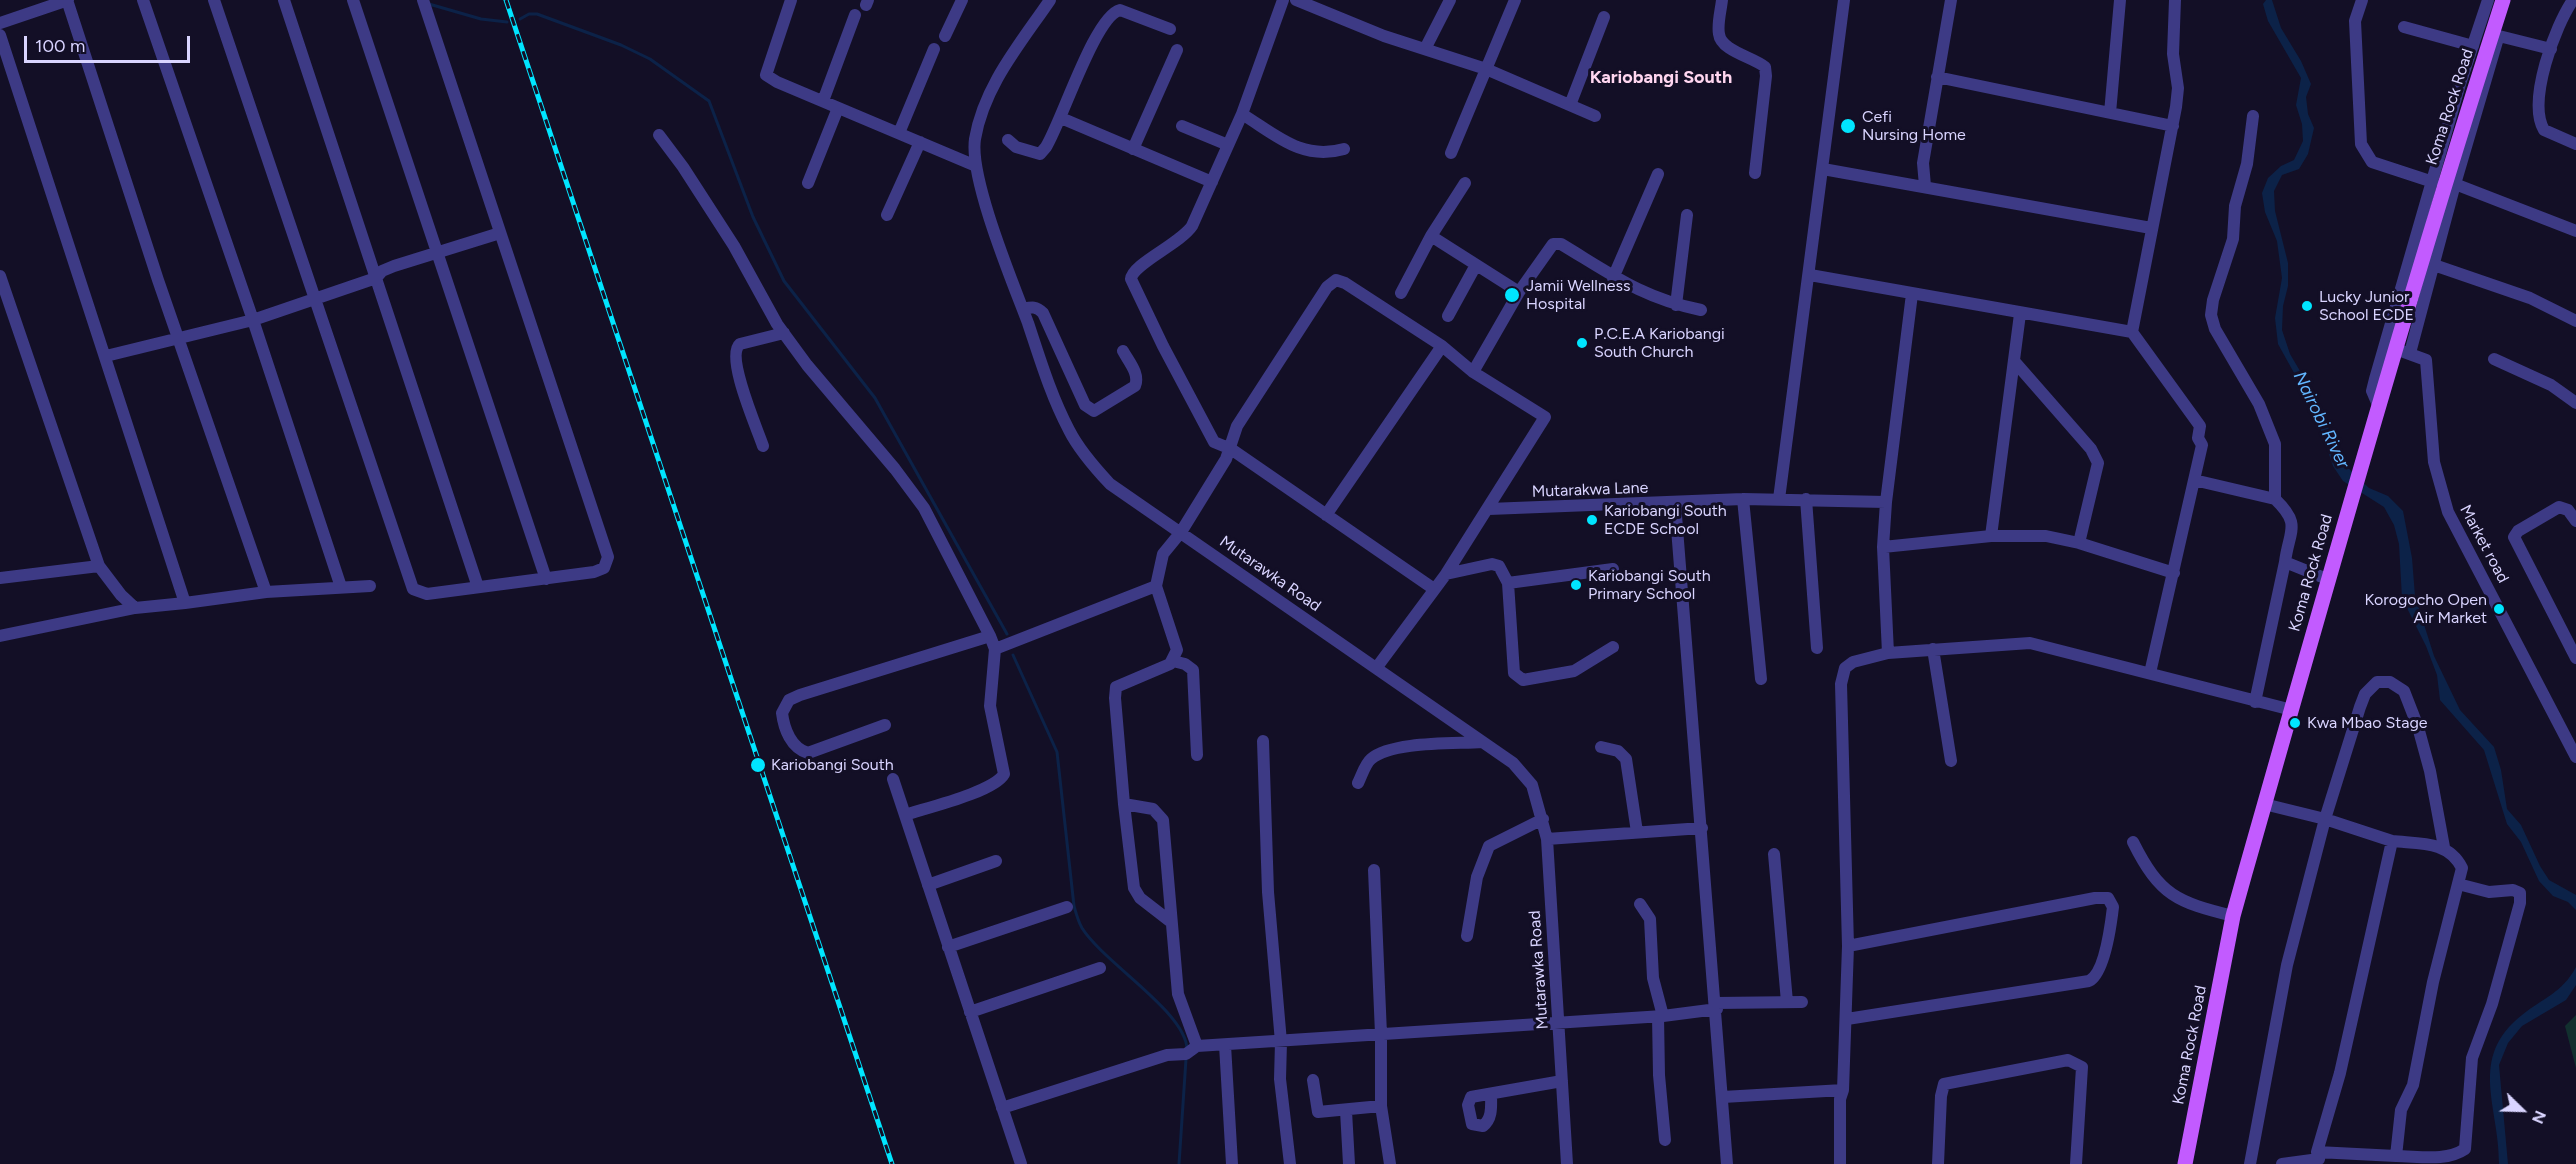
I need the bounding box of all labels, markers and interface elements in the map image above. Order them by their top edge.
scale bar [27,24,194,62]
text: 100 m [35,35,85,57]
street label: Koma Rock Road [2422,46,2478,168]
district label: Kariobangi South [1590,67,1732,89]
place label: Cefi Nursing Home [1862,107,1966,145]
marker: Cefi Nursing Home [1839,117,1857,135]
place label: Jamii Wellness Hospital [1526,276,1630,314]
marker: Jamii Wellness Hospital [1503,286,1521,304]
place label: Lucky Junior School ECDE [2319,287,2414,325]
marker: Lucky Junior School ECDE [2300,299,2314,313]
place label: P.C.E.A Kariobangi South Church [1594,324,1725,362]
marker: P.C.E.A Kariobangi South Church [1575,336,1589,350]
water label: Nairobi River [2288,368,2354,472]
street label: Mutarakwa Lane [1531,478,1649,502]
place label: Kariobangi South ECDE School [1604,501,1727,539]
street label: Market road [2455,502,2513,586]
street label: Koma Rock Road [2285,512,2337,634]
marker: Kariobangi South ECDE School [1585,513,1599,527]
street label: Mutarawka Road [1216,532,1324,616]
place label: Kariobangi South Primary School [1588,566,1711,604]
marker: Kariobangi South Primary School [1569,578,1583,592]
place label: Korogocho Open Air Market [2364,590,2487,628]
marker: Korogocho Open Air Market [2492,602,2506,616]
place label: Kwa Mbao Stage [2307,713,2428,733]
marker: Kwa Mbao Stage [2288,716,2302,730]
place label: Kariobangi South [771,755,894,775]
marker: Kariobangi South [749,756,767,774]
street label: Mutarawka Road [1525,910,1553,1030]
street label: Koma Rock Road [2169,984,2211,1106]
north arrow [2492,1080,2552,1140]
text: N [2528,1108,2550,1127]

